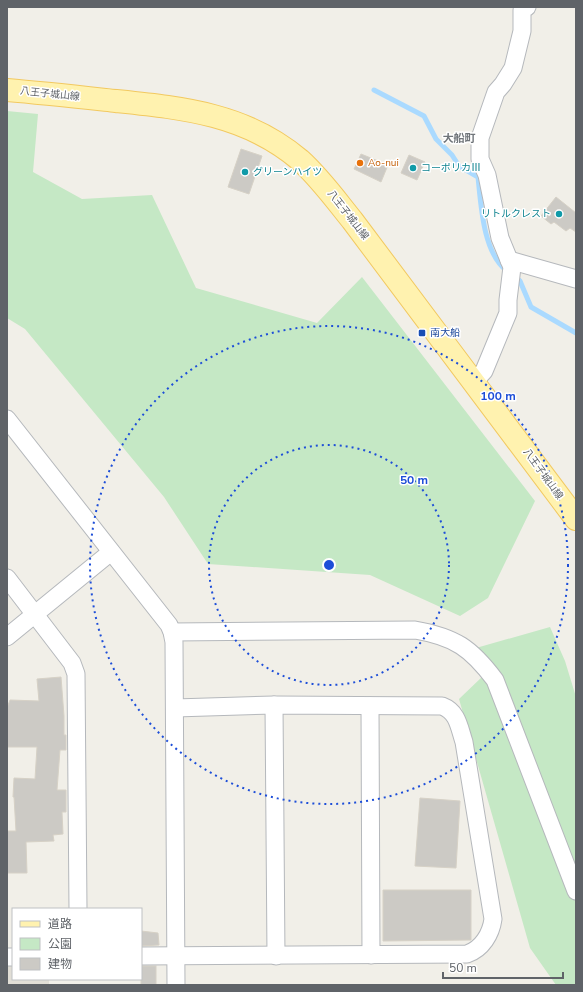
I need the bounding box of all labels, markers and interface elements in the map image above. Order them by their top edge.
street label: 八王子城山線 [19,84,81,104]
district label: 大船町 [443,131,476,146]
place label: Ao-nui [368,156,399,170]
marker: Ao-nui [355,158,365,168]
place label: コーポリカⅢ [421,161,481,175]
marker: コーポリカⅢ [408,163,418,173]
place label: グリーンハイツ [253,165,322,179]
marker: グリーンハイツ [240,167,250,177]
street label: 八王子城山線 [324,187,372,243]
place label: リトルクレスト [481,207,551,221]
marker: リトルクレスト [554,209,564,219]
place label: 南大船 [430,326,460,340]
marker: 南大船 [417,328,427,338]
text: 100 m [480,388,516,404]
street label: 八王子城山線 [520,446,566,502]
text: 50 m [400,472,428,488]
centre of rings [322,558,336,572]
legend [12,908,142,980]
text: 道路 [48,916,72,932]
text: 公園 [48,936,72,952]
scale bar [443,954,563,980]
text: 建物 [48,956,72,972]
text: 50 m [449,960,477,976]

